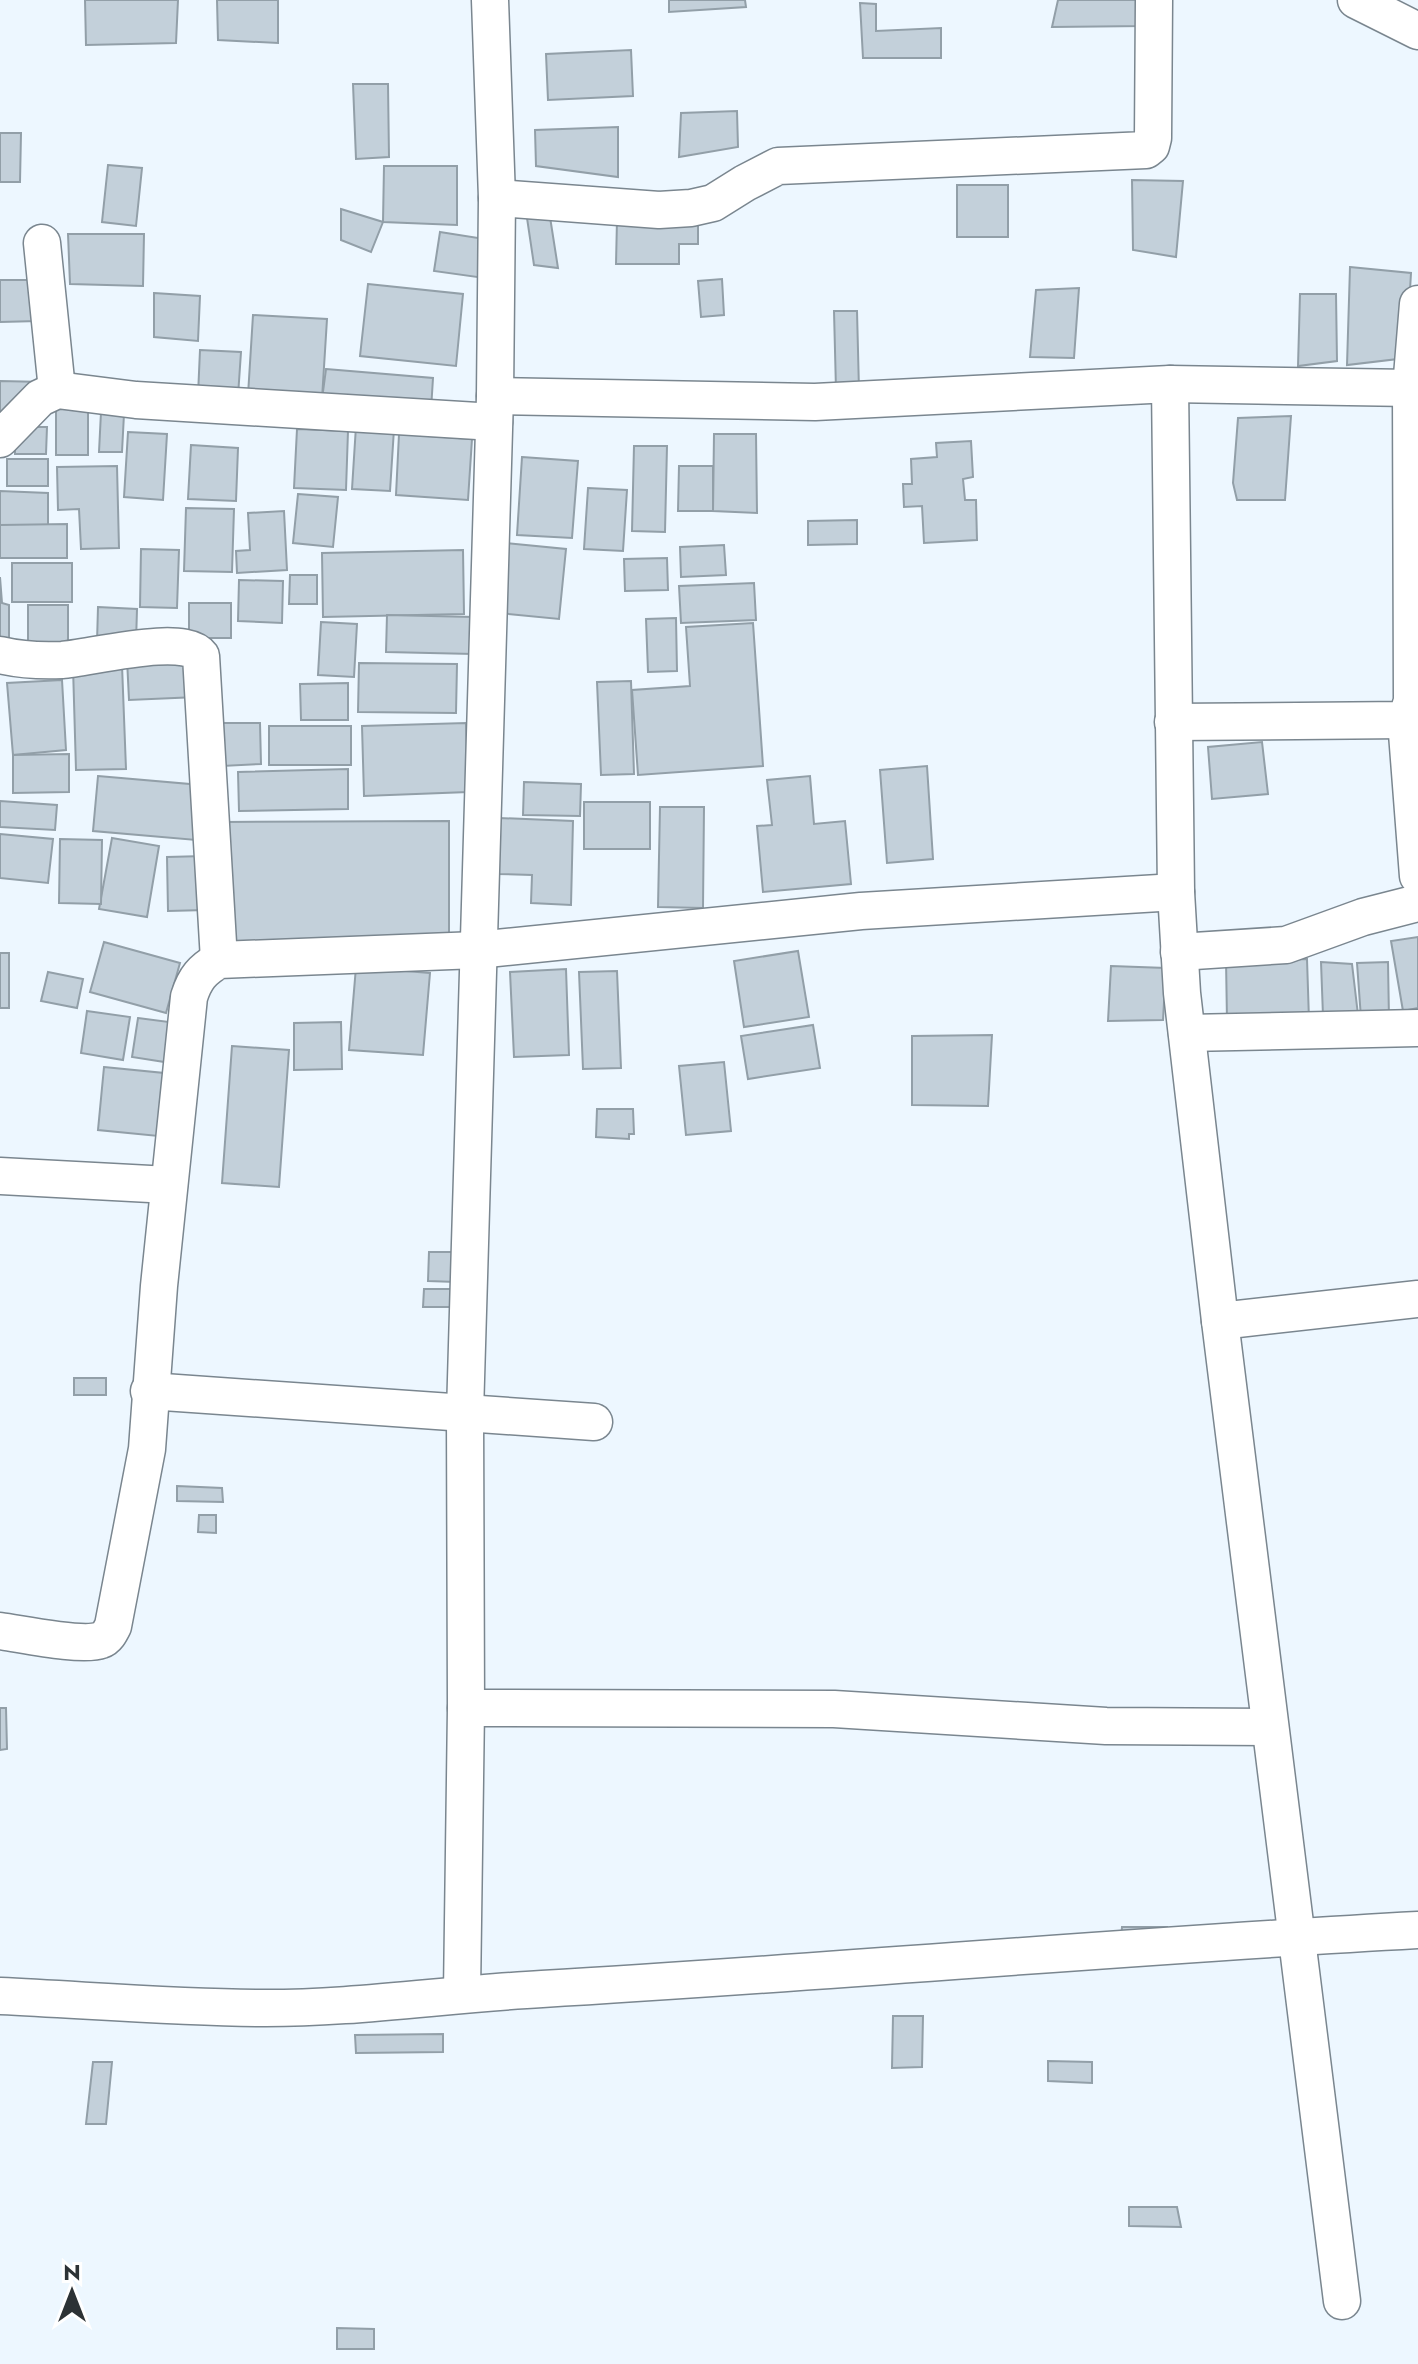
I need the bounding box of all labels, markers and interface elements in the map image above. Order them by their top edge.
north arrow [32,2252,112,2332]
text: N [63,2256,81,2288]

